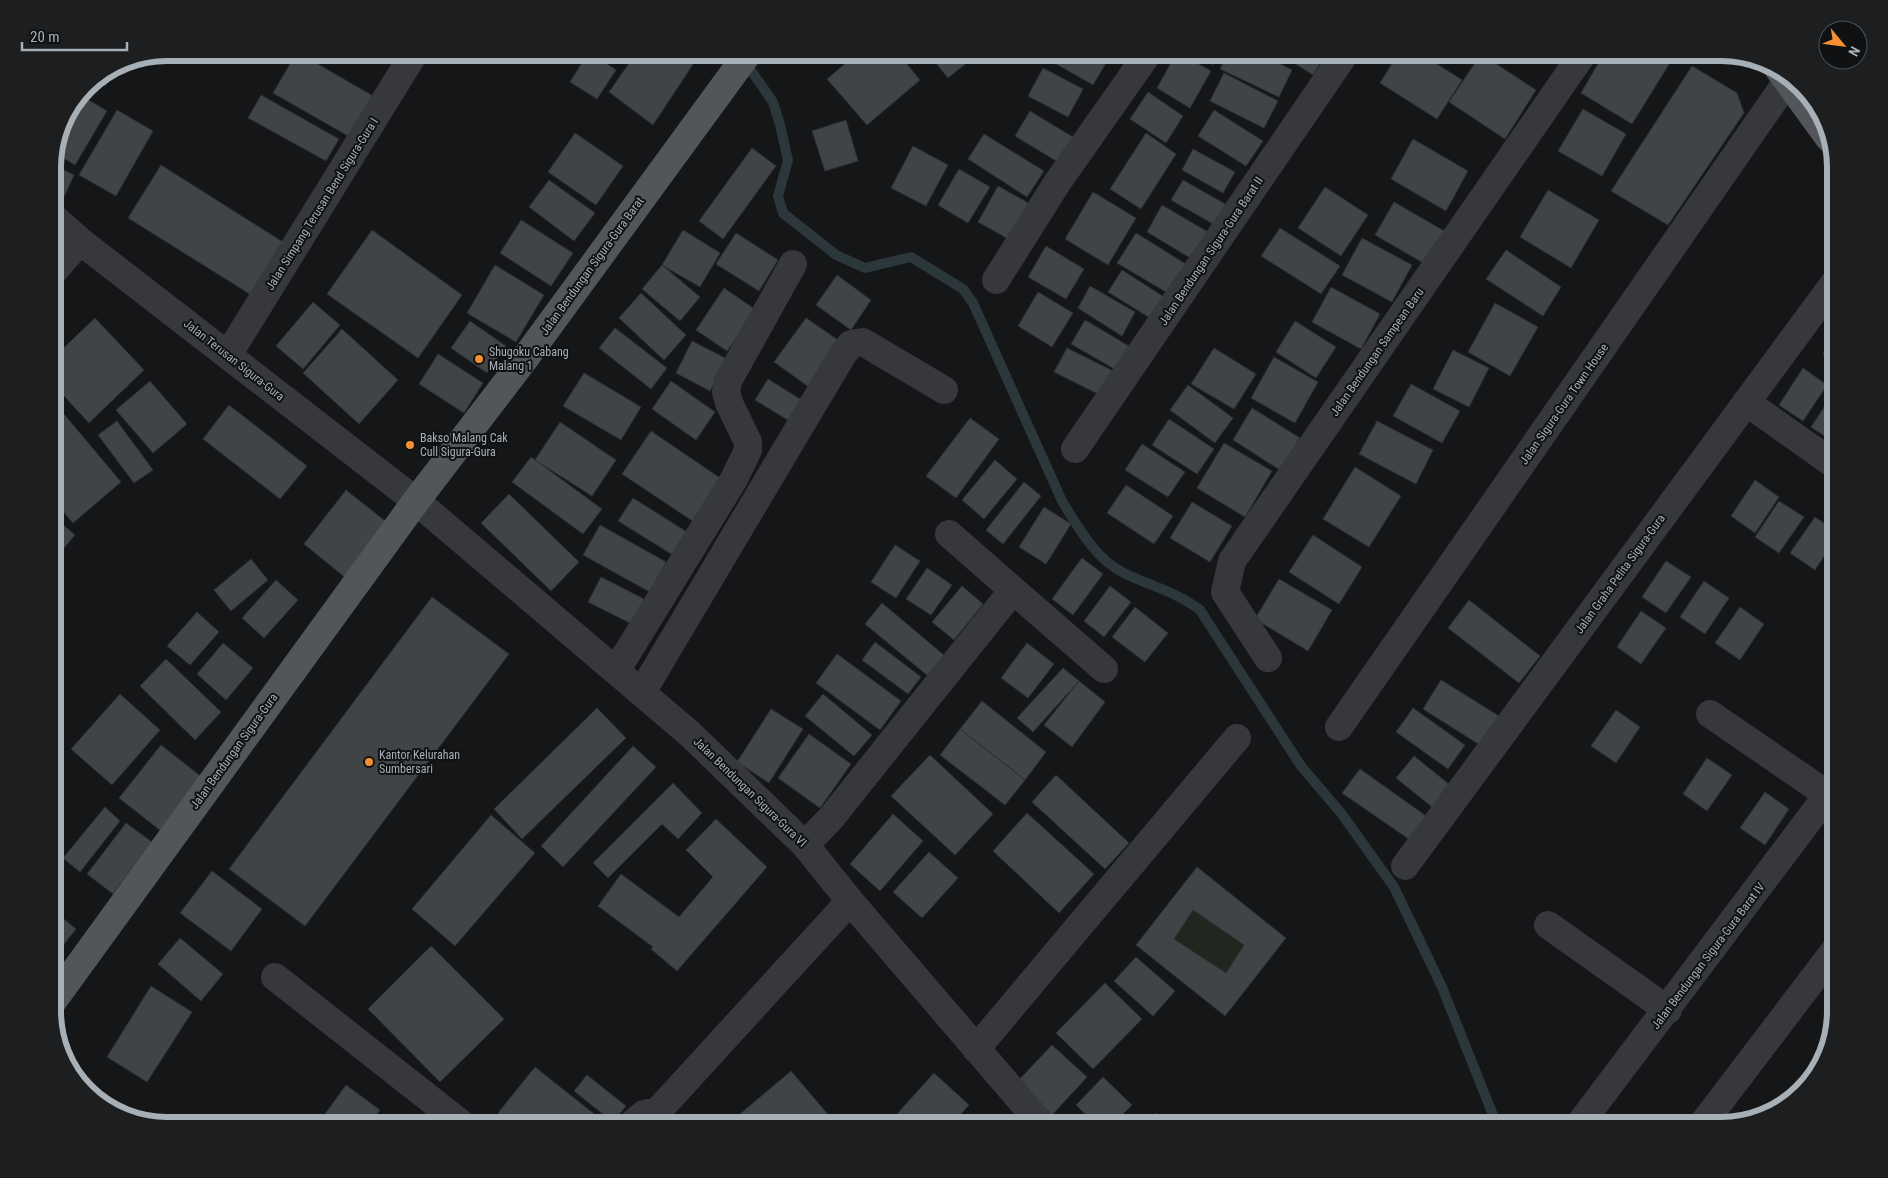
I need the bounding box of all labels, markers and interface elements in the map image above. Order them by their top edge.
scale bar [22,20,128,52]
north arrow [1818,20,1868,70]
text: 20 m [30,28,60,46]
text: N [1845,44,1863,59]
street label: Jalan Simpang Terusan Bend Sigura-Gura I [263,115,381,293]
street label: Jalan Bendungan Sigura-Gura Barat II [1156,174,1266,328]
street label: Jalan Bendungan Sigura-Gura Barat [537,194,647,338]
street label: Jalan Bendungan Sampean Baru [1327,285,1427,419]
street label: Jalan Terusan Sigura-Gura [181,316,287,404]
street label: Jalan Sigura-Gura Town House [1517,341,1611,467]
place label: Shugoku Cabang Malang 1 [489,345,569,373]
marker: Shugoku Cabang Malang 1 [473,353,485,365]
place label: Bakso Malang Cak Cull Sigura-Gura [420,431,508,459]
marker: Bakso Malang Cak Cull Sigura-Gura [404,439,416,451]
street label: Jalan Graha Pelita Sigura-Gura [1572,512,1668,636]
street label: Jalan Bendungan Sigura-Gura [187,690,281,811]
street label: Jalan Bendungan Sigura-Gura VI [691,734,809,850]
place label: Kantor Kelurahan Sumbersari [379,748,460,776]
marker: Kantor Kelurahan Sumbersari [363,756,375,768]
street label: Jalan Bendungan Sigura-Gura Barat IV [1648,880,1768,1032]

